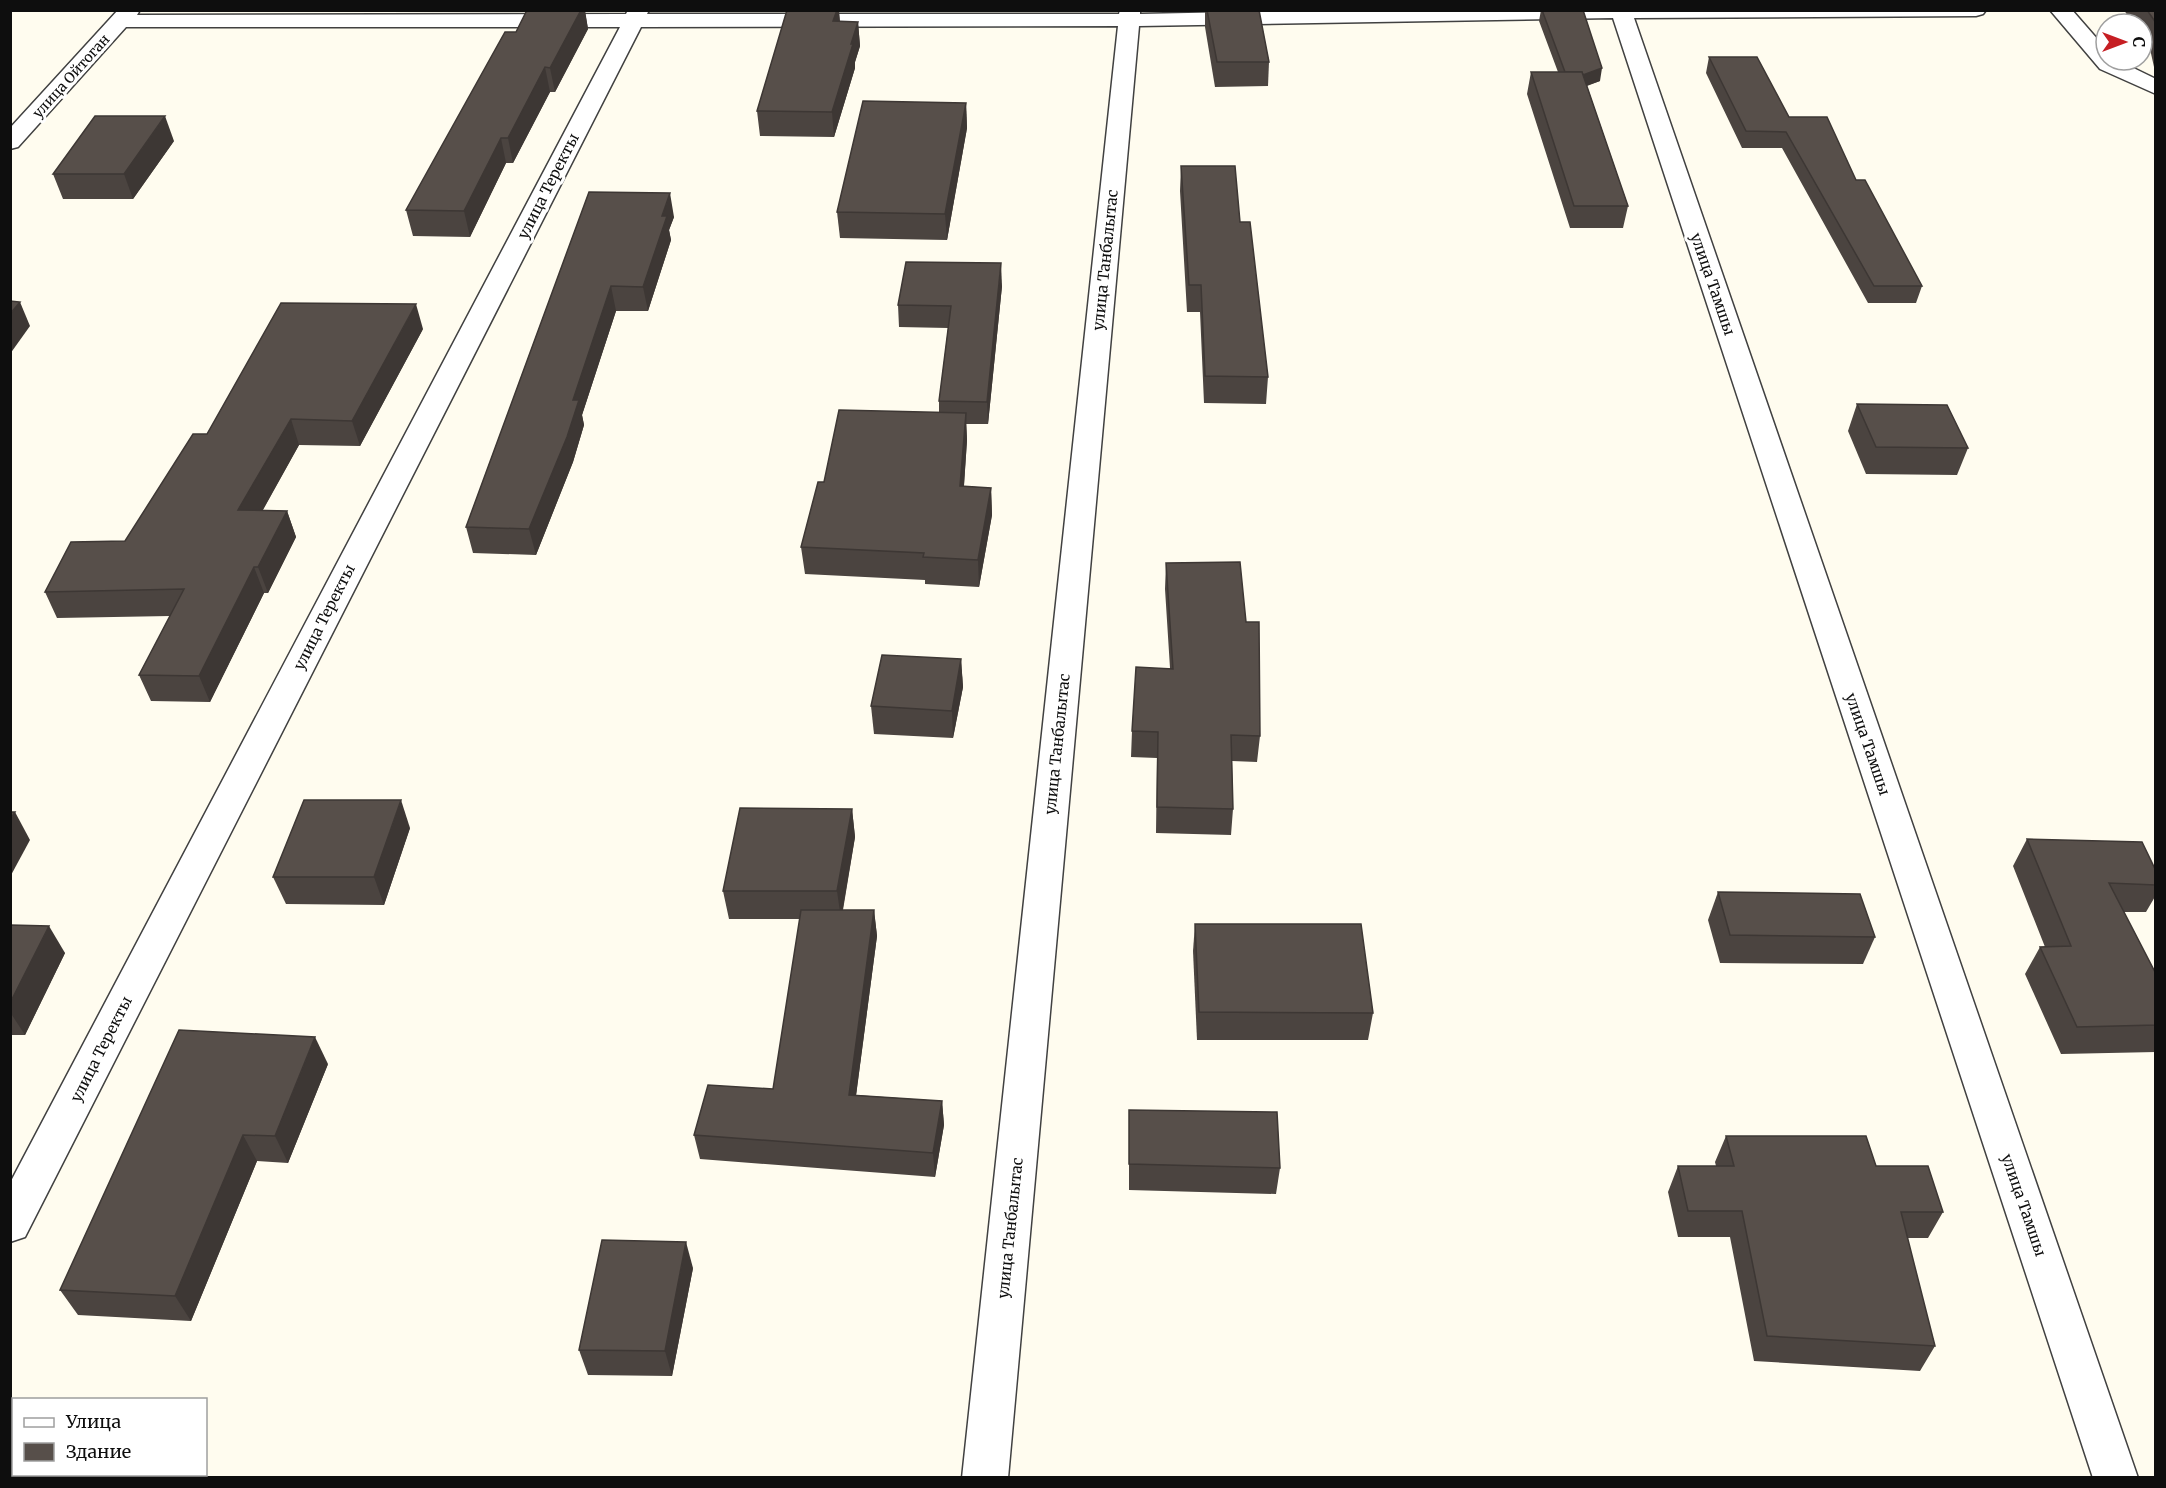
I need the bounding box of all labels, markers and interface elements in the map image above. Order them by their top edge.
north arrow [2094,12,2154,72]
street label: улица Ойтоган [29,30,114,122]
text: С [2129,37,2149,47]
street label: улица Теректы [513,130,583,242]
street label: улица Танбалытас [1088,188,1122,331]
street label: улица Тамшы [1687,230,1739,338]
street label: улица Теректы [289,561,359,673]
street label: улица Танбалытас [1040,672,1074,815]
street label: улица Тамшы [1842,690,1894,798]
street label: улица Теректы [66,993,136,1105]
street label: улица Тамшы [1998,1151,2050,1259]
street label: улица Танбалытас [993,1156,1027,1299]
legend [12,1398,207,1476]
text: Улица [65,1410,121,1433]
text: Здание [66,1440,131,1463]

